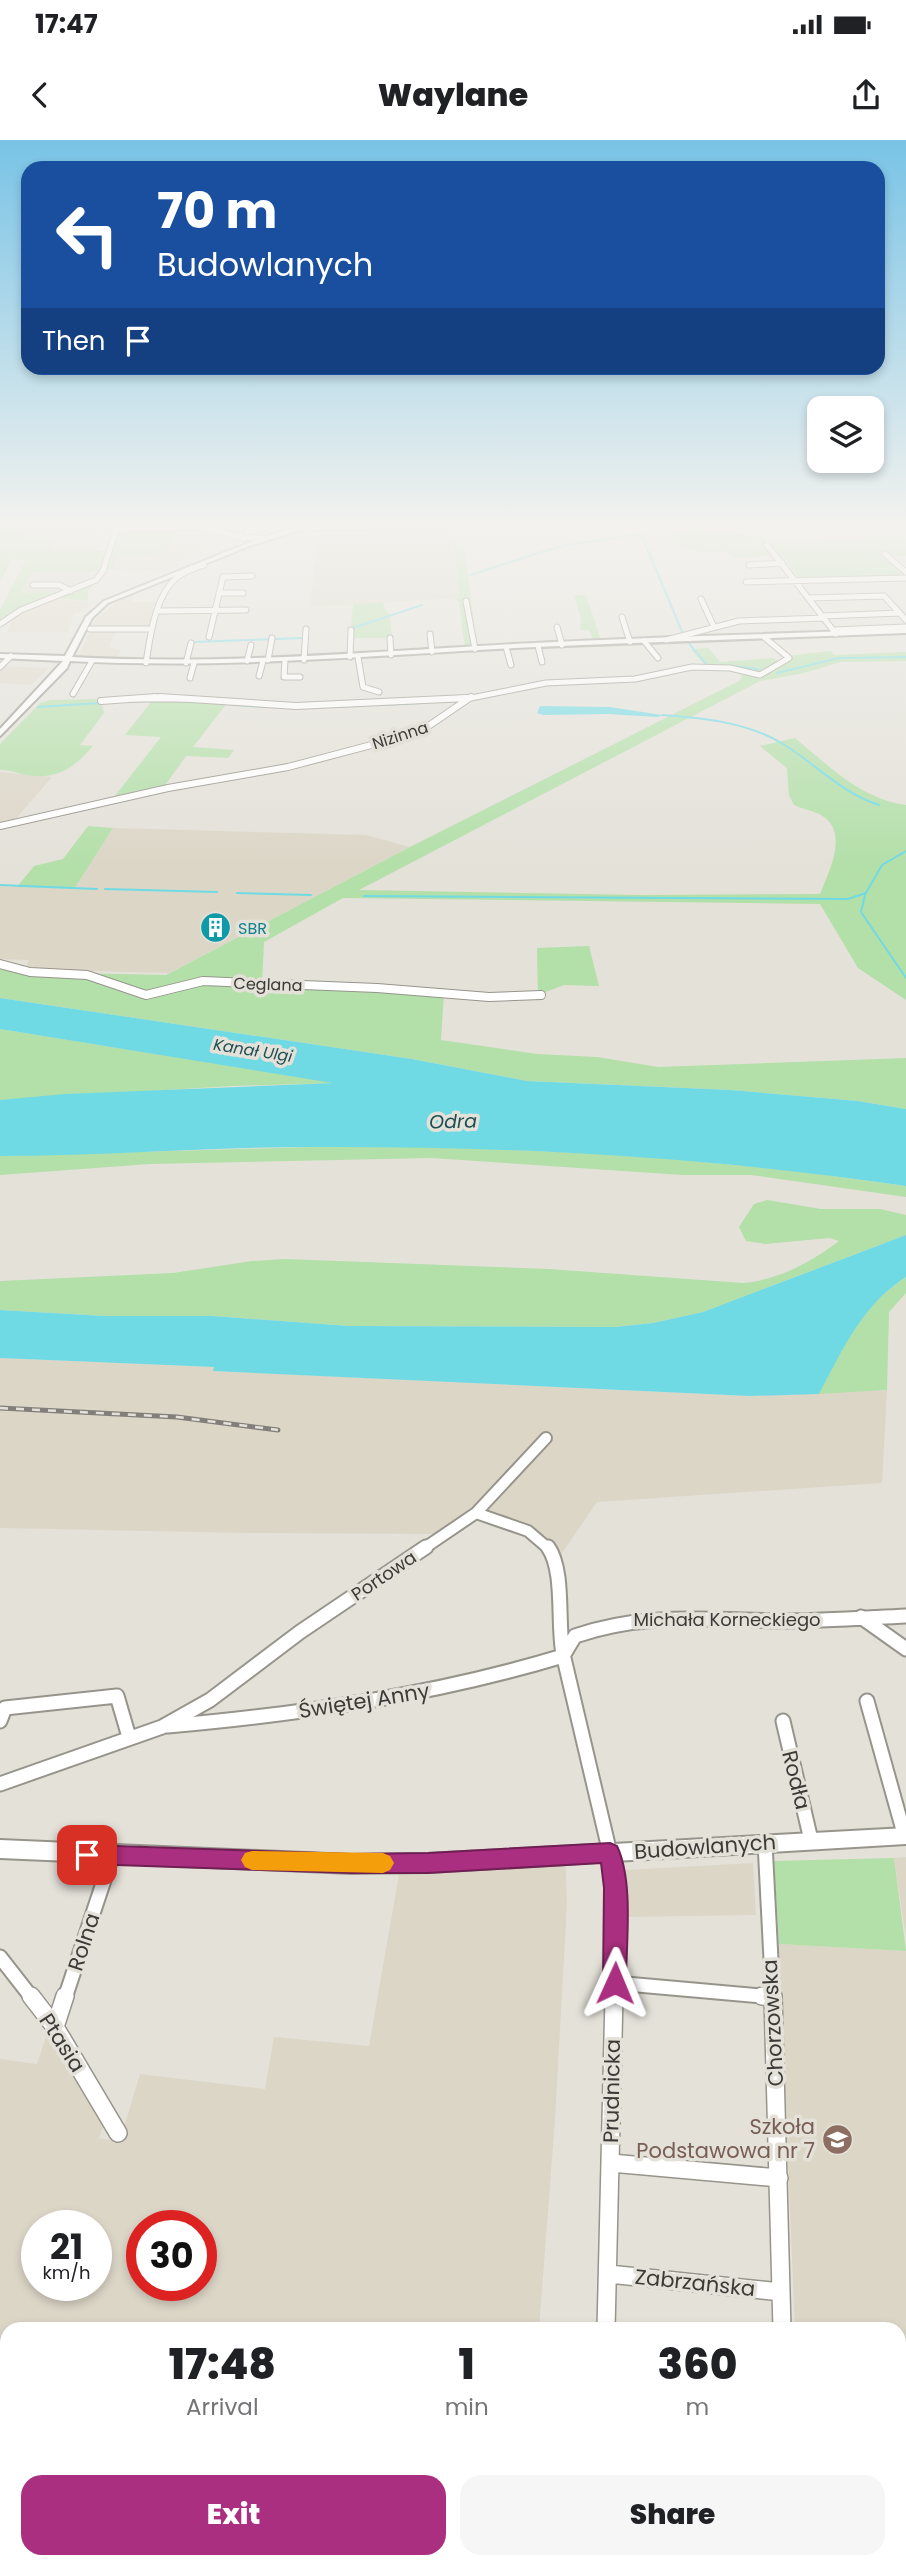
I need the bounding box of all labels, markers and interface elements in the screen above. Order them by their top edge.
text: 17:47 [35,6,98,42]
text: Waylane [378,72,528,117]
icon: back [21,76,59,114]
icon: share [847,76,885,114]
text: 70 m [157,177,277,245]
icon: left [42,189,133,280]
text: Budowlanych [157,242,373,287]
icon: arrive [119,322,157,360]
text: Then [42,323,105,359]
map controls [807,396,884,473]
button: layers [807,396,884,473]
street label: Nizinna [369,716,431,755]
building icon: SBR [198,911,232,945]
place label: SBR [238,917,267,940]
street label: Ceglana [233,972,303,997]
water label: Kanał Ulgi [212,1033,295,1068]
water label: Odra [429,1108,477,1135]
street label: Portowa [346,1545,421,1607]
street label: Michała Korneckiego [633,1607,821,1632]
street label: Świętej Anny [296,1676,432,1725]
street label: Rodła [775,1747,818,1812]
pin [57,1825,117,1885]
street label: Budowlanych [633,1827,777,1866]
icon: arrive [68,1836,106,1874]
street label: Rolna [61,1909,106,1974]
position arrow [578,1946,652,2020]
street label: Chorzowska [755,1959,790,2087]
street label: Ptasia [33,2008,92,2078]
street label: Prudnicka [596,2039,627,2143]
place label: Szkoła Podstawowa nr 7 [636,2112,815,2165]
school or university icon: Szkoła Podstawowa nr 7 [821,2122,855,2156]
speed limit sign: 30 [126,2210,217,2301]
text: 21 [50,2222,83,2271]
text: km/h [43,2260,90,2285]
street label: Zabrzańska [633,2262,757,2303]
text: 17:48 [169,2335,276,2394]
text: 1 [459,2335,475,2394]
text: 360 [657,2335,737,2394]
text: Arrival [186,2391,259,2423]
text: min [445,2391,489,2423]
text: m [686,2391,709,2423]
button: Exit [21,2475,446,2555]
button: Share [460,2475,885,2555]

